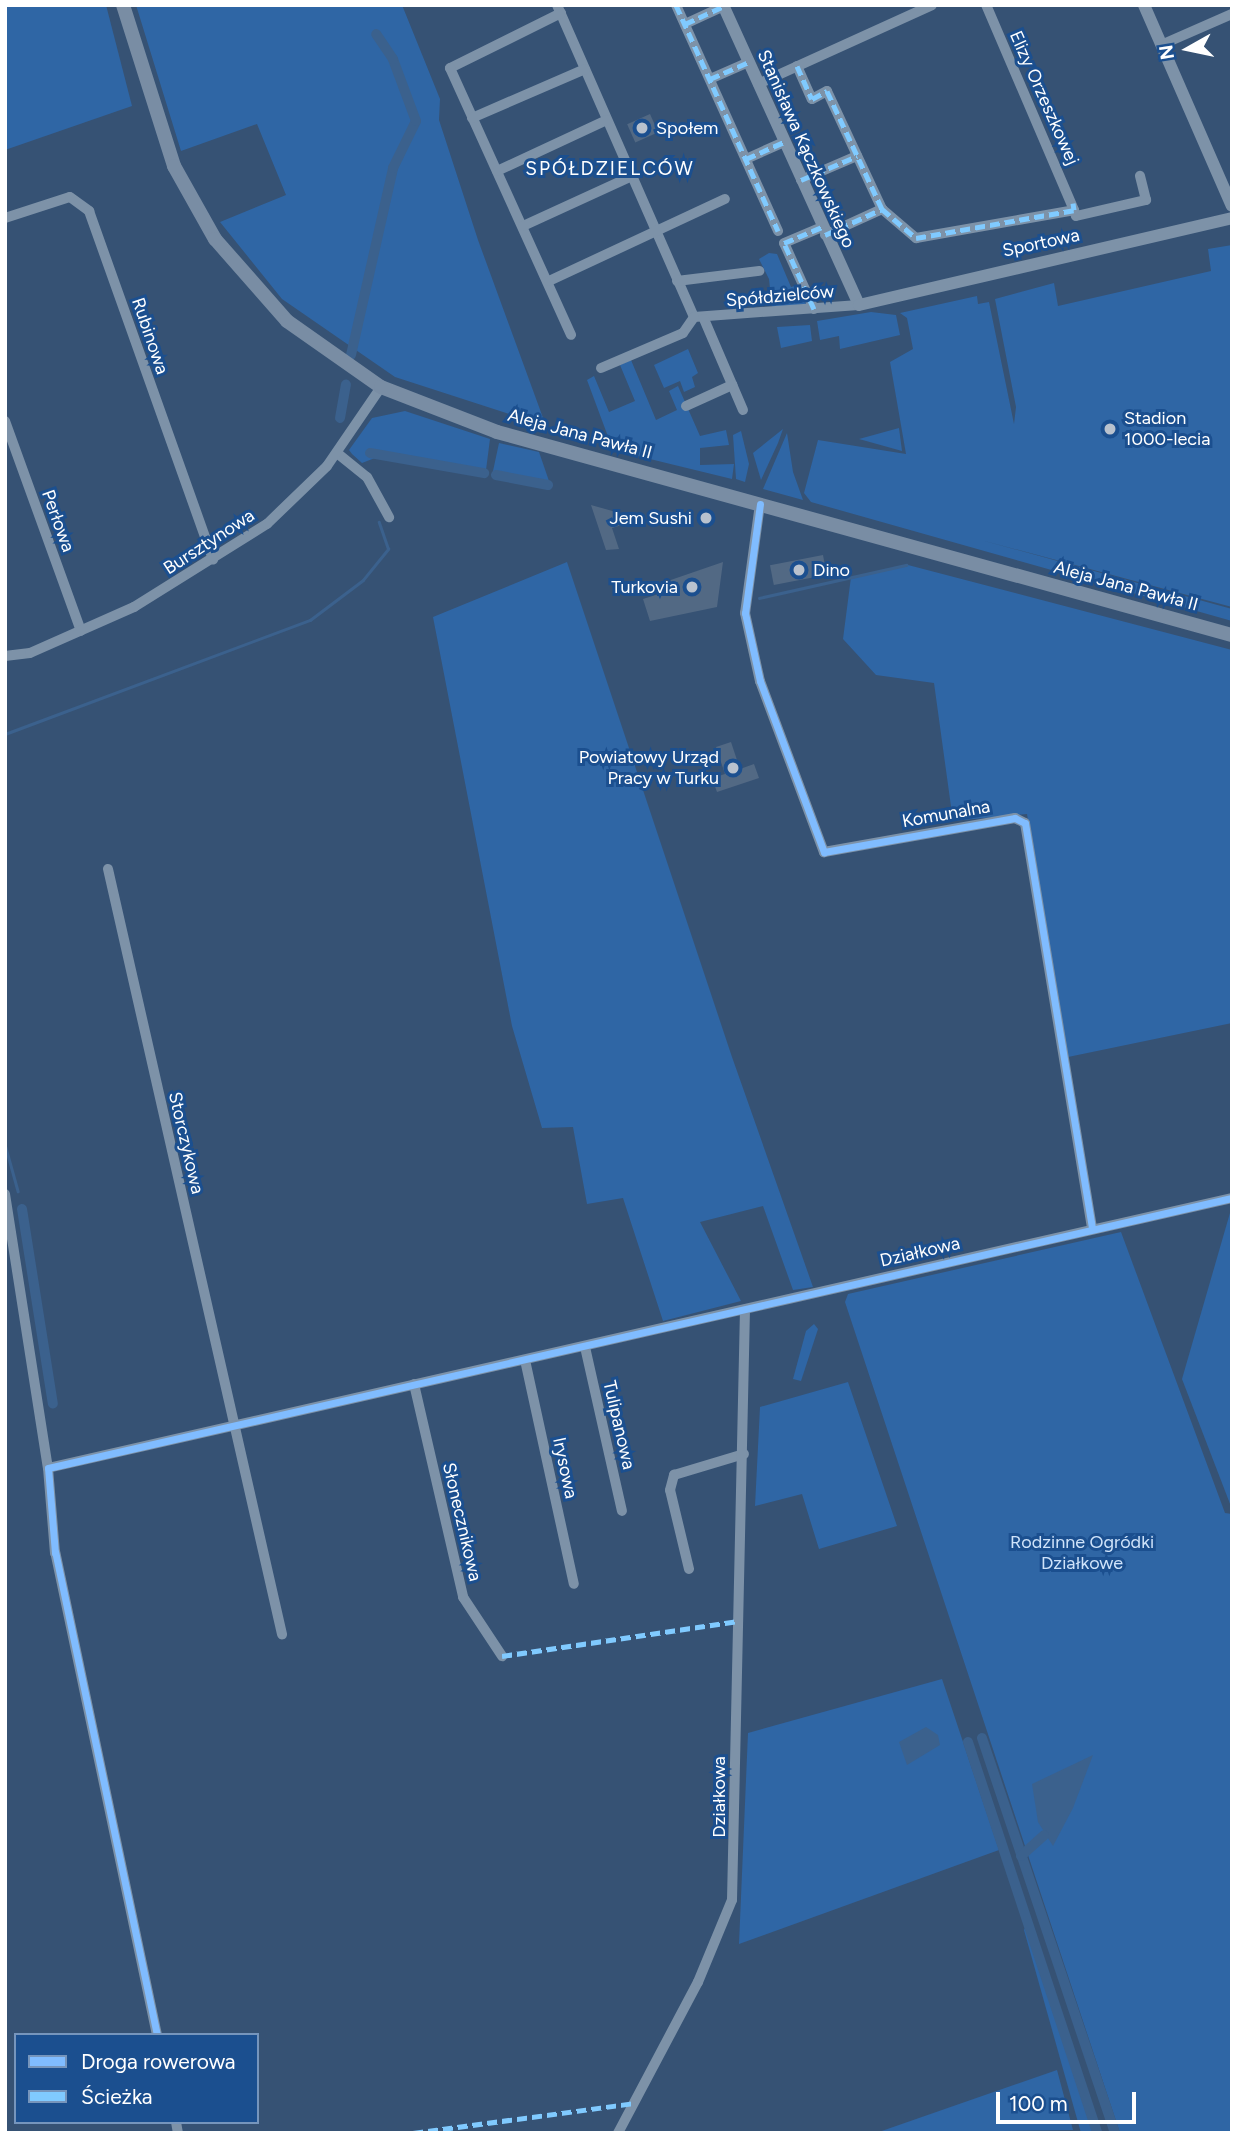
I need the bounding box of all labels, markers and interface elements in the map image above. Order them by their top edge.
north arrow [1153,14,1223,84]
street label: Elizy Orzeszkowej [1005,27,1083,169]
text: N [1154,43,1179,61]
street label: Stanisława Kączkowskiego [752,46,860,252]
place label: Społem [656,117,718,139]
marker: Społem [634,120,650,136]
district label: SPÓŁDZIELCÓW [527,158,693,180]
street label: Sportowa [1000,224,1082,262]
street label: Spółdzielców [725,281,835,311]
street label: Rubinowa [127,295,173,377]
street label: Aleja Jana Pawła II [506,404,654,464]
place label: Stadion 1000-lecia [1124,408,1210,450]
marker: Stadion 1000-lecia [1102,421,1118,437]
street label: Perłowa [37,487,79,555]
street label: Bursztynowa [160,505,258,579]
place label: Jem Sushi [609,507,692,529]
marker: Jem Sushi [698,510,714,526]
street label: Aleja Jana Pawła II [1052,556,1200,616]
place label: Dino [813,559,850,581]
marker: Dino [791,562,807,578]
place label: Turkovia [611,576,678,598]
marker: Turkovia [684,579,700,595]
place label: Powiatowy Urząd Pracy w Turku [579,747,719,790]
marker: Powiatowy Urząd Pracy w Turku [725,760,741,776]
street label: Komunalna [900,796,992,832]
street label: Storczykowa [164,1090,208,1196]
street label: Działkowa [878,1232,962,1272]
street label: Tulipanowa [598,1379,640,1471]
street label: Irysowa [548,1435,582,1501]
street label: Słonecznikowa [438,1461,486,1583]
park label: Rodzinne Ogródki Działkowe [1010,1532,1154,1574]
street label: Działkowa [708,1756,730,1838]
legend [14,2033,259,2124]
text: Droga rowerowa [81,2049,236,2074]
scale bar [999,2078,1139,2122]
text: Ścieżka [81,2084,153,2109]
text: 100 m [1009,2091,1068,2116]

